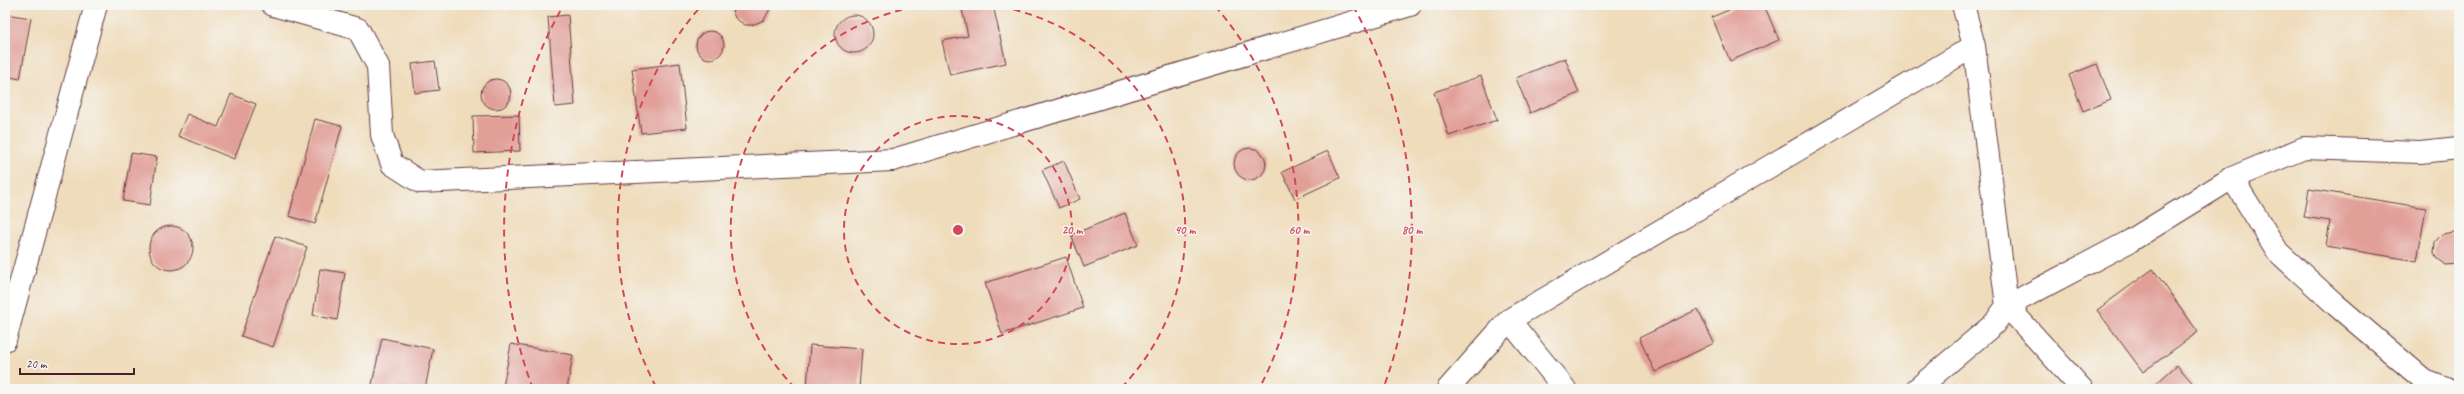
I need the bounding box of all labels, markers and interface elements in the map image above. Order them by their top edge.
text: 20 m [1062,222,1083,238]
text: 40 m [1175,222,1196,238]
text: 60 m [1289,222,1311,238]
text: 80 m [1402,222,1423,238]
centre of rings [951,223,965,237]
scale bar [20,350,134,376]
text: 20 m [26,356,48,372]

